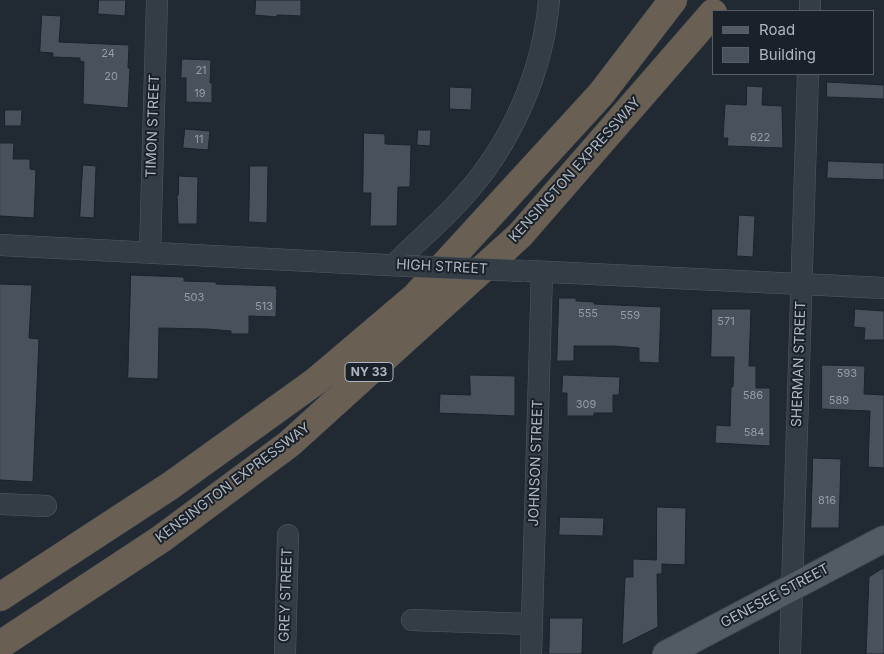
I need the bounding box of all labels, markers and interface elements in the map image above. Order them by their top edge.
legend [712,10,874,75]
text: Road [759,20,795,39]
text: Building [759,45,816,64]
house number: 24 [101,47,115,61]
house number: 21 [195,64,207,78]
house number: 20 [104,70,118,84]
street label: TIMON STREET [143,74,163,178]
house number: 19 [194,87,206,101]
street label: KENSINGTON EXPRESSWAY [506,94,644,246]
house number: 622 [750,131,770,145]
house number: 11 [195,133,203,147]
street label: HIGH STREET [396,256,488,278]
house number: 503 [184,291,204,305]
house number: 513 [255,300,273,314]
street label: SHERMAN STREET [788,300,810,428]
house number: 555 [578,307,598,321]
house number: 559 [620,309,640,323]
house number: 571 [717,315,735,329]
road number: NY 33 [345,362,393,382]
house number: 593 [837,367,857,381]
house number: 586 [743,389,763,403]
house number: 589 [829,394,849,408]
house number: 309 [576,398,596,412]
street label: JOHNSON STREET [525,399,547,527]
street label: KENSINGTON EXPRESSWAY [153,419,313,547]
house number: 584 [744,426,764,440]
house number: 816 [818,494,836,508]
street label: GREY STREET [276,548,296,642]
street label: GENESEE STREET [718,560,832,632]

